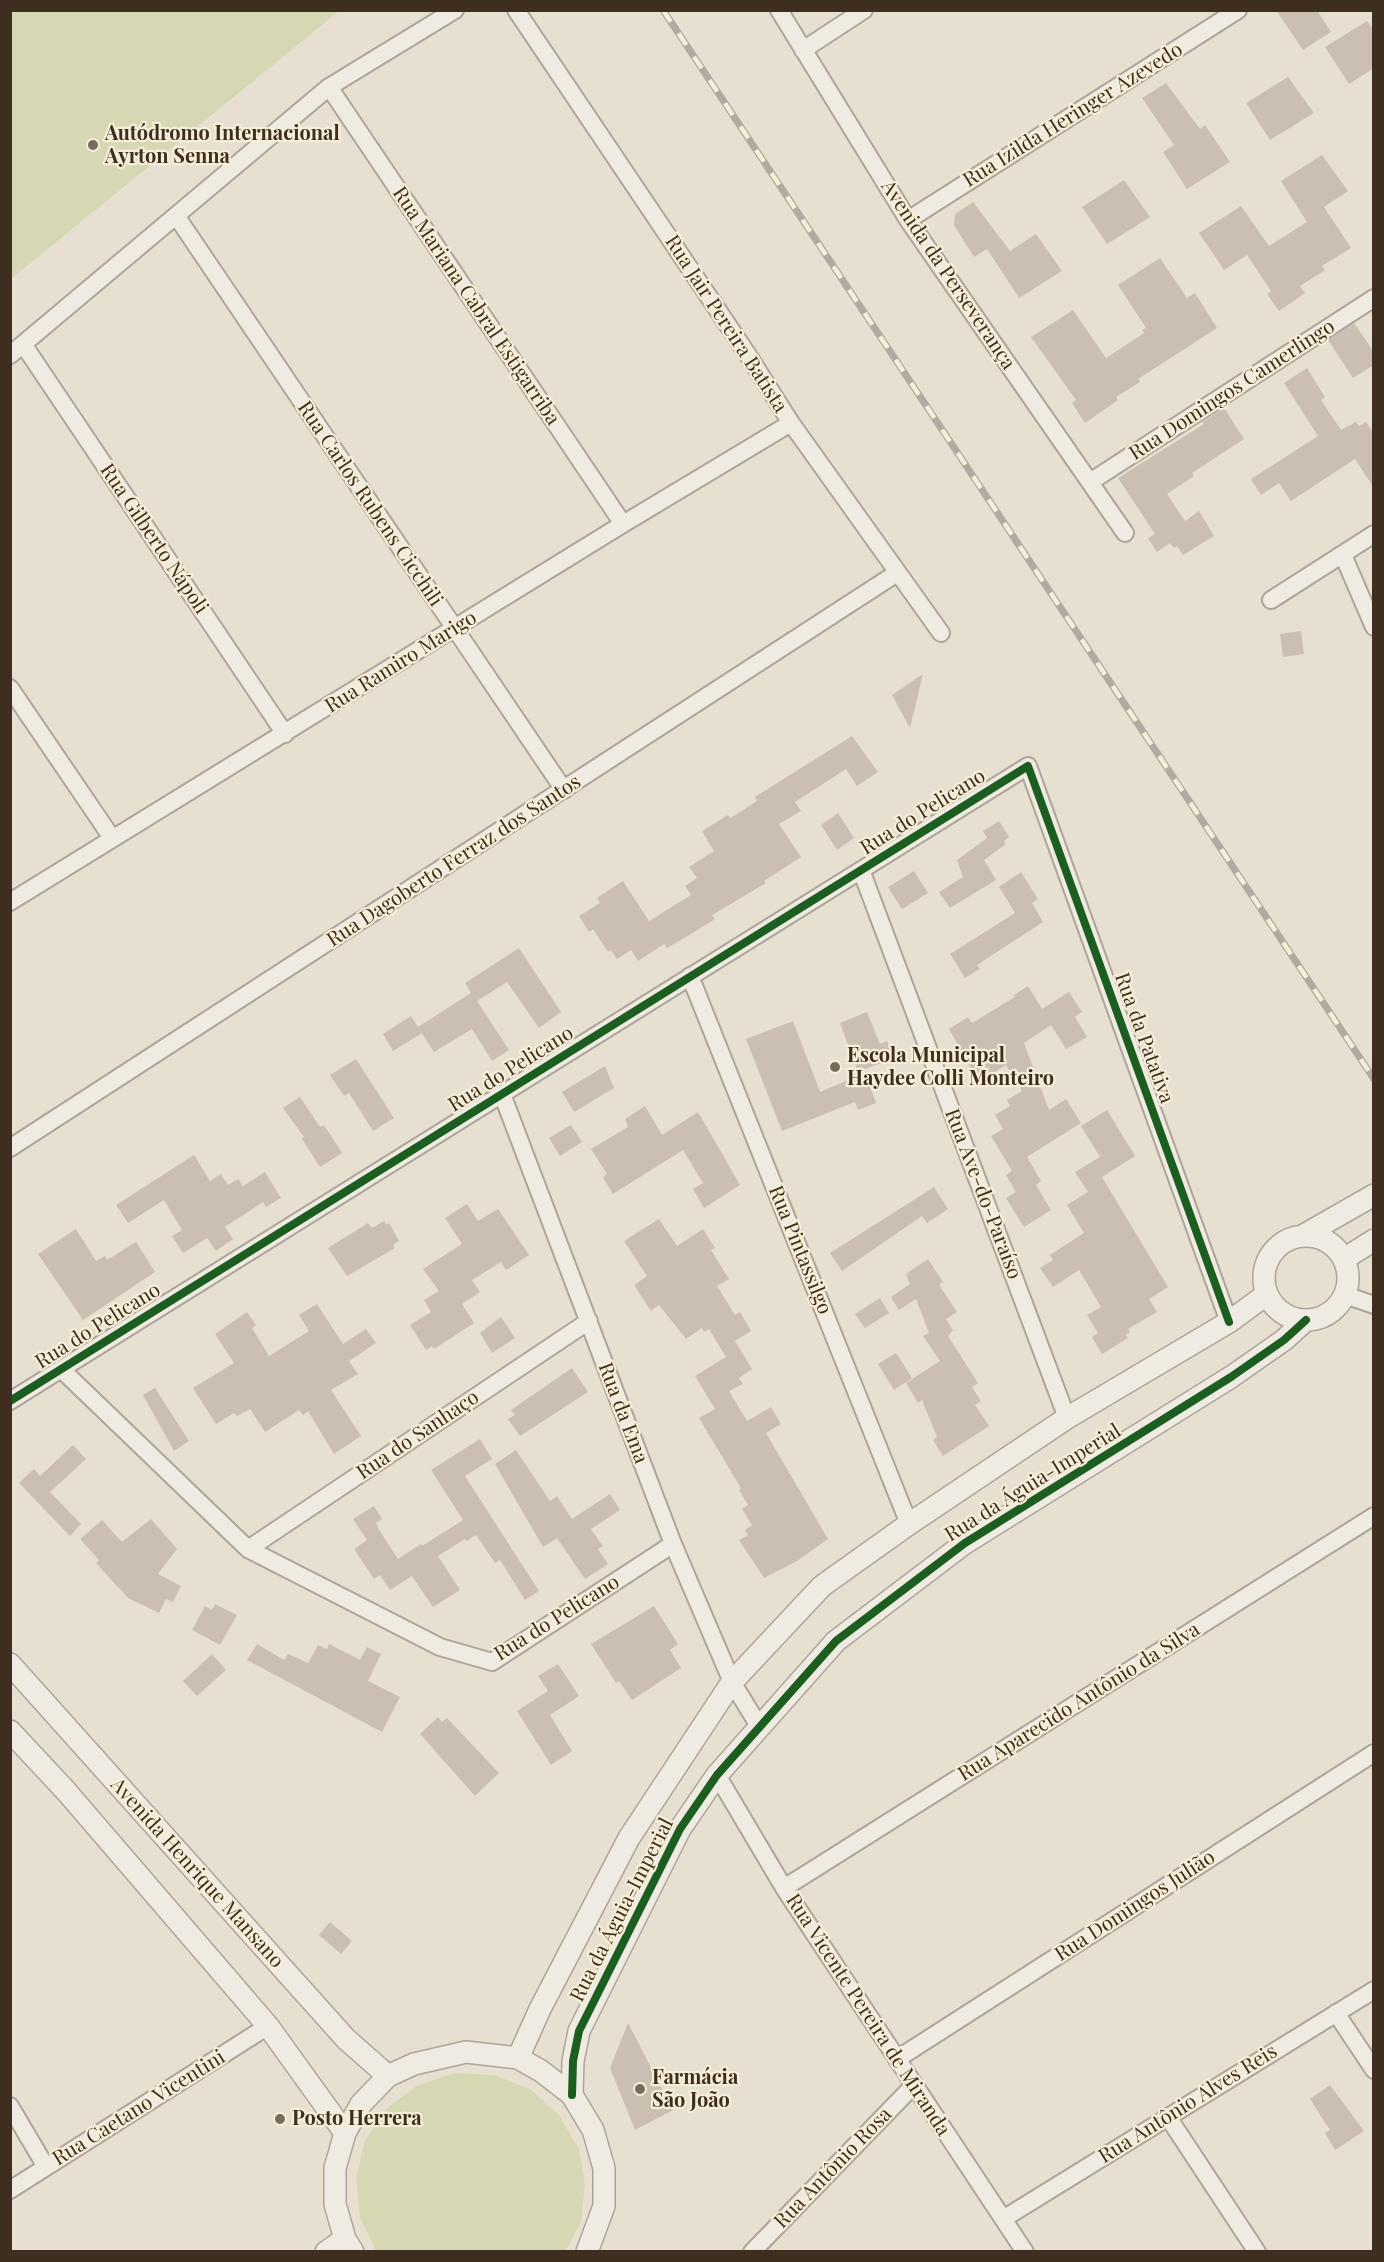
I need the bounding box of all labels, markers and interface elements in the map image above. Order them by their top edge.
street label: Rua Izilda Heringer Azevedo [959,38,1187,192]
place label: Autódromo Internacional Ayrton Senna [105,122,340,169]
marker: Autódromo Internacional Ayrton Senna [86,138,100,152]
street label: Avenida da Perseverança [876,176,1020,374]
street label: Rua Mariana Cabral Estigarriba [387,182,565,430]
street label: Rua Jair Pereira Batista [660,231,792,417]
street label: Rua Domingos Camerlingo [1125,315,1339,465]
street label: Rua Carlos Rubens Cicchili [292,397,448,611]
street label: Rua Gilberto Nápoli [95,459,213,619]
street label: Rua Ramiro Marigo [321,606,481,718]
street label: Rua do Pelicano [856,764,990,860]
street label: Rua Dagoberto Ferraz dos Santos [323,770,585,952]
street label: Rua da Patativa [1109,969,1179,1107]
street label: Rua do Pelicano [444,1021,578,1117]
place label: Escola Municipal Haydee Colli Monteiro [847,1044,1054,1091]
marker: Escola Municipal Haydee Colli Monteiro [828,1060,842,1074]
street label: Rua Ave-do-Paraíso [939,1105,1027,1283]
street label: Rua Pintassilgo [763,1182,837,1318]
street label: Rua do Pelicano [31,1278,165,1374]
street label: Rua da Ema [593,1359,653,1467]
street label: Rua do Sanhaço [352,1385,484,1485]
street label: Rua da Águia-Imperial [941,1419,1125,1547]
street label: Rua do Pelicano [490,1570,624,1666]
street label: Rua Aparecido Antônio da Silva [954,1618,1204,1786]
street label: Avenida Henrique Mansano [105,1773,289,1973]
street label: Rua da Águia-Imperial [565,1814,679,2006]
street label: Rua Domingos Julião [1051,1845,1219,1967]
street label: Rua Vicente Pereira de Miranda [781,1890,955,2140]
street label: Rua Antônio Alves Reis [1094,2039,1282,2169]
street label: Rua Caetano Vicentini [48,2045,230,2171]
place label: Farmácia São João [652,2066,738,2113]
marker: Farmácia São João [633,2082,647,2096]
street label: Rua Antônio Rosa [769,2103,897,2233]
place label: Posto Herrera [292,2107,422,2131]
marker: Posto Herrera [273,2112,287,2126]

